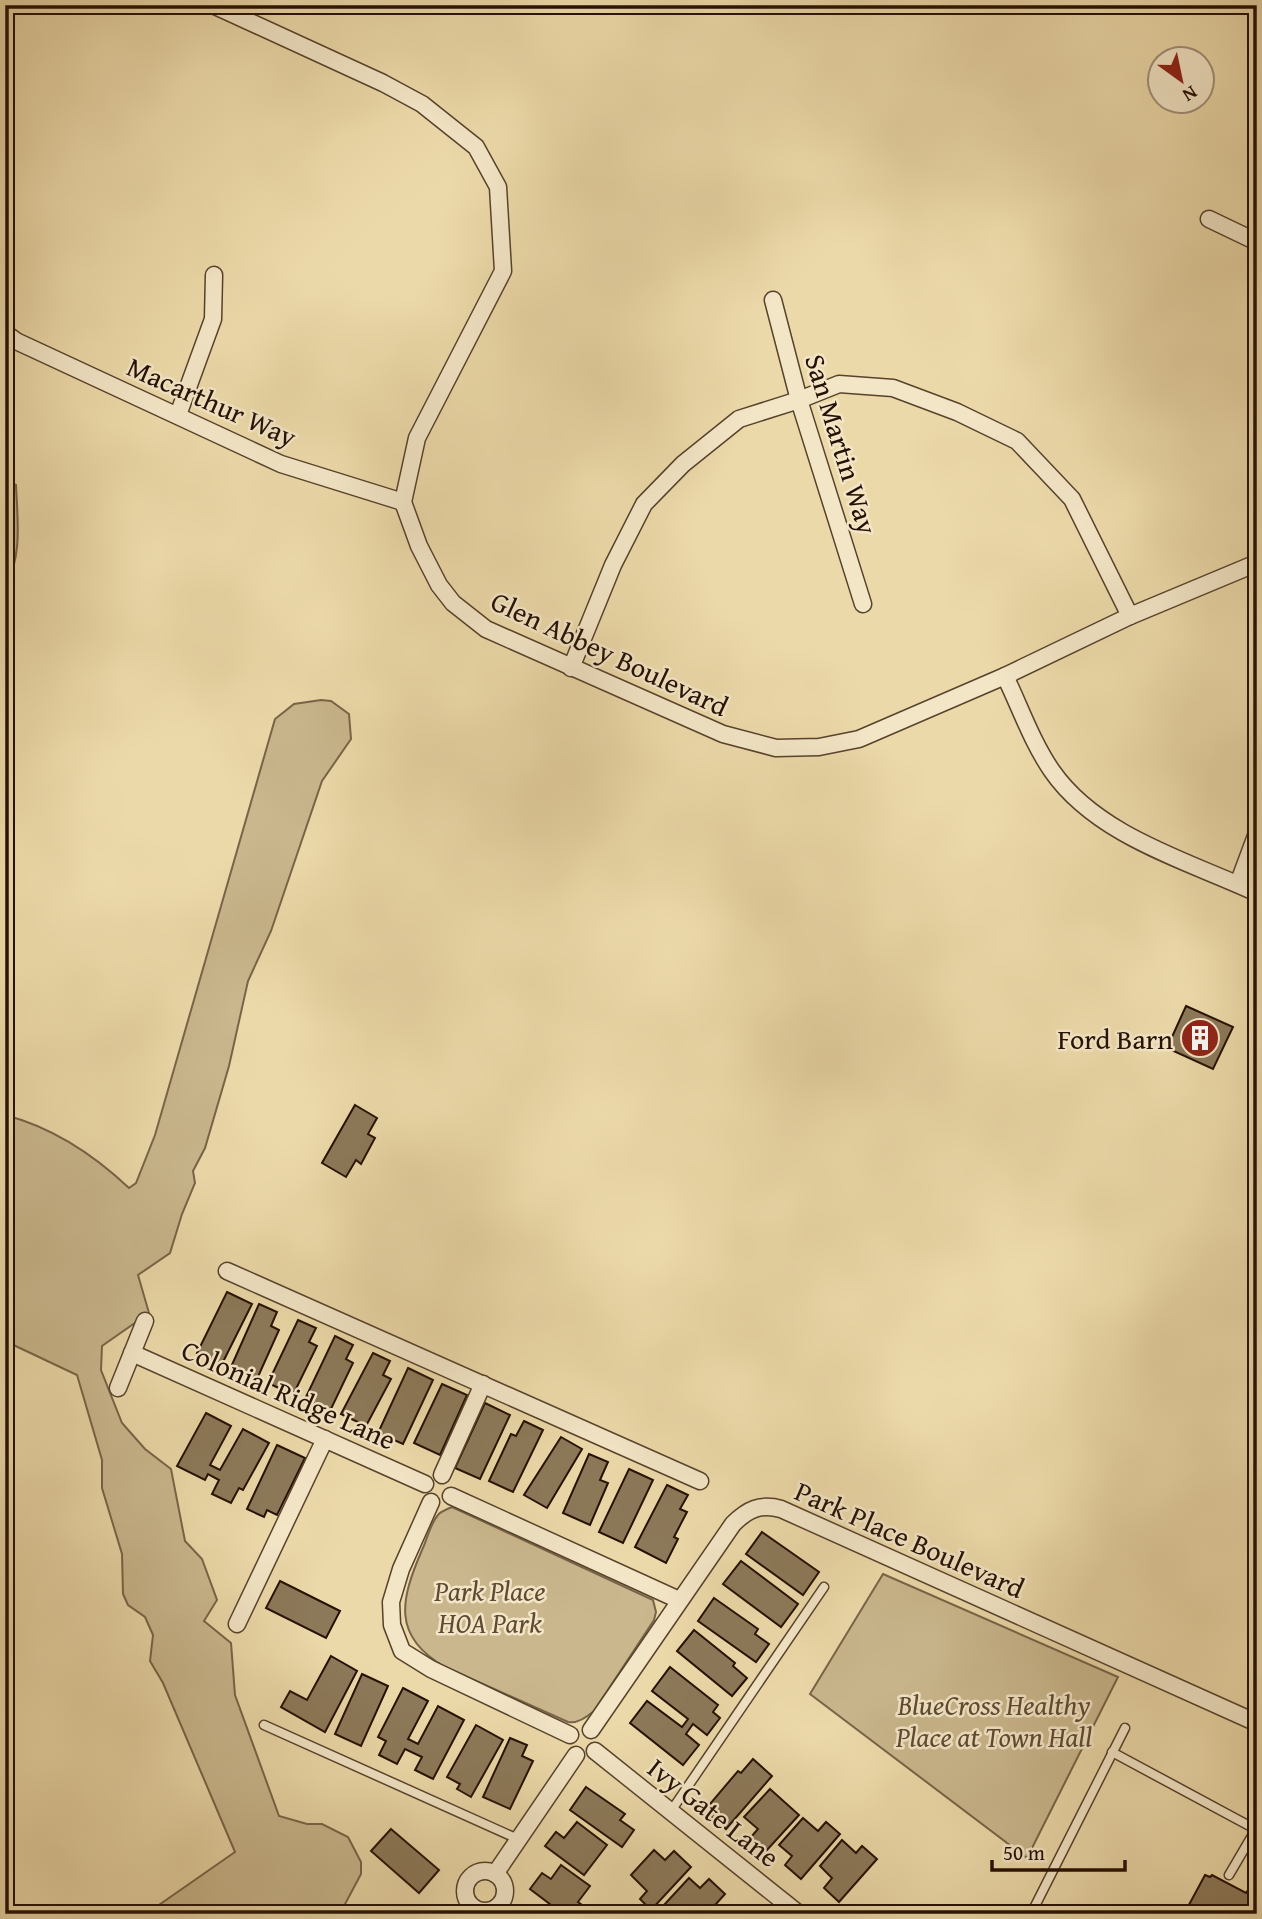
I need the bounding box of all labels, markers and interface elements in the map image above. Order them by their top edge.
north arrow [1146,46,1216,116]
text: N [1177,79,1203,110]
street label: Macarthur Way [121,345,303,457]
street label: San Martin Way [795,349,889,539]
street label: Glen Abbey Boulevard [485,580,736,726]
building icon: Ford Barn [1179,1017,1221,1059]
place label: Ford Barn [1057,1018,1173,1059]
street label: Colonial Ridge Lane [175,1328,403,1460]
street label: Park Place Boulevard [789,1470,1031,1608]
park label: Park Place HOA Park [433,1570,546,1643]
park label: BlueCross Healthy Place at Town Hall [895,1684,1092,1757]
street label: Ivy Gate Lane [639,1747,789,1877]
scale bar [992,1828,1126,1872]
text: 50 m [1003,1837,1045,1868]

